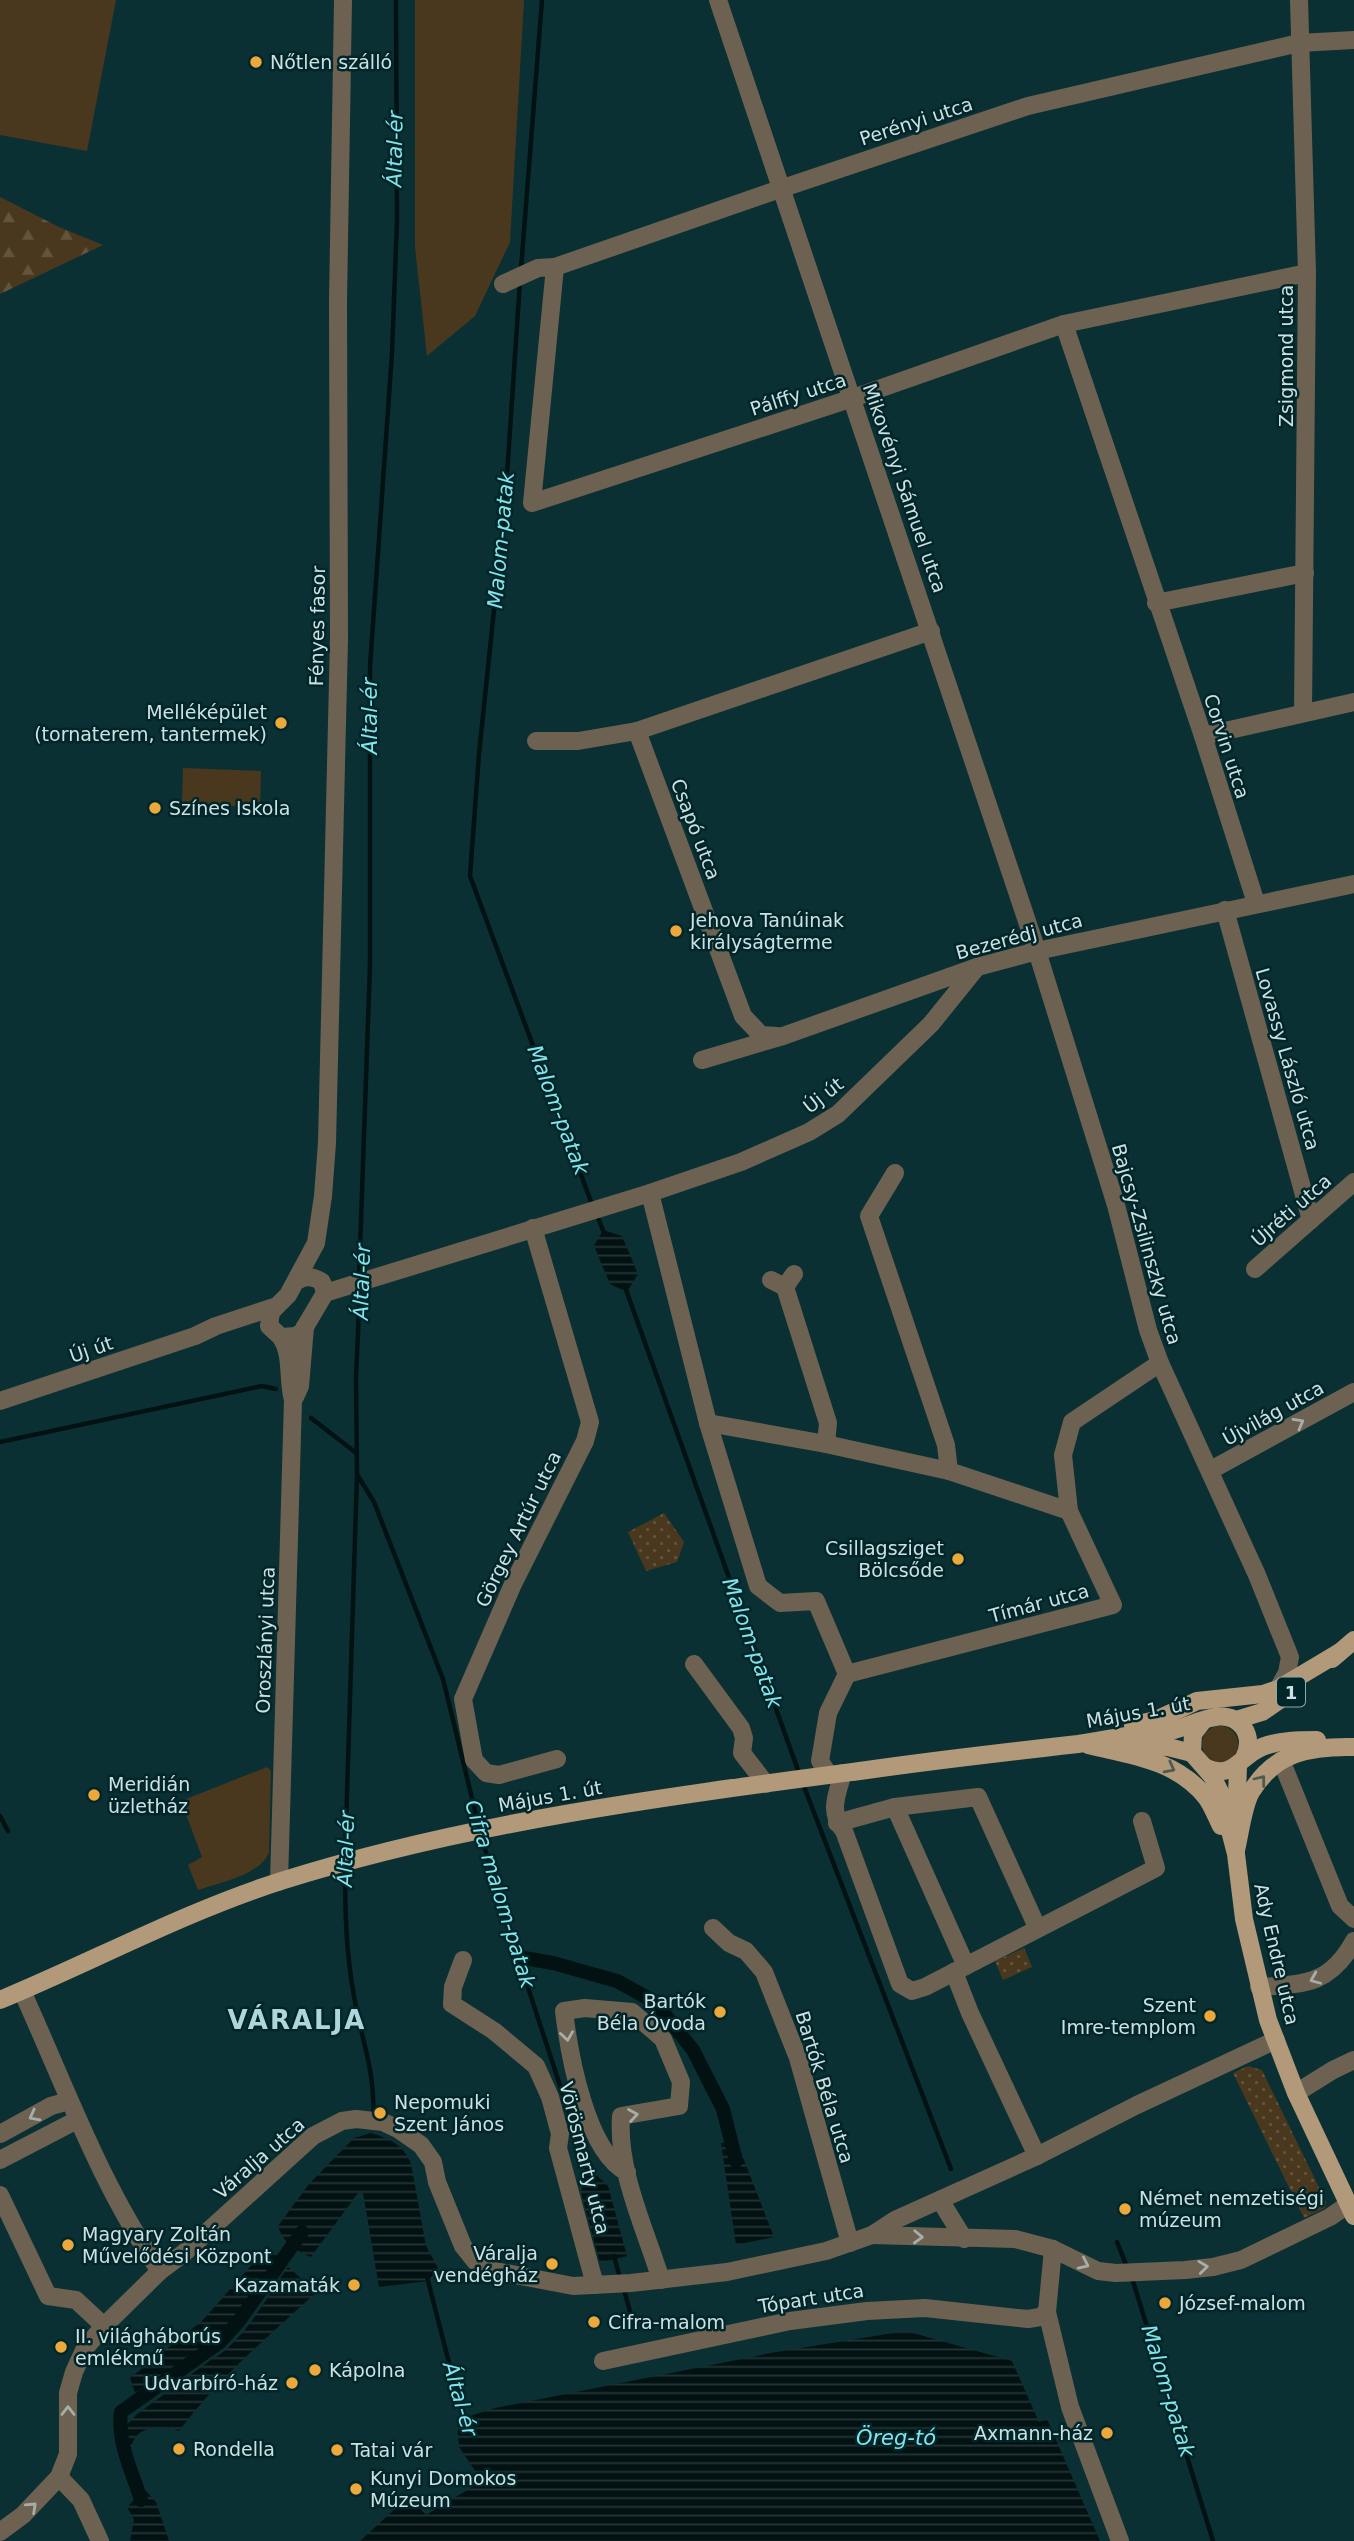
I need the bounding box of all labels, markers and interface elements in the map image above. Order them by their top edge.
place label: Nőtlen szálló [270,51,392,73]
marker: Nőtlen szálló [248,54,264,70]
street label: Perényi utca [857,92,975,150]
water label: Által-ér [381,109,408,189]
street label: Zsigmond utca [1275,285,1297,427]
street label: Pálffy utca [747,368,849,420]
street label: Mikovényi Sámuel utca [859,380,951,596]
water label: Malom-patak [483,470,519,609]
street label: Fényes fasor [305,566,329,686]
water label: Által-ér [357,677,382,756]
street label: Corvin utca [1200,691,1254,801]
place label: Melléképület (tornaterem, tantermek) [34,701,267,745]
marker: Melléképület (tornaterem, tantermek) [273,715,289,731]
street label: Csapó utca [667,776,725,882]
place label: Színes Iskola [169,797,290,819]
marker: Színes Iskola [147,800,163,816]
street label: Bezerédj utca [953,908,1085,964]
place label: Jehova Tanúinak királyságterme [689,909,844,953]
marker: Jehova Tanúinak királyságterme [668,923,684,939]
street label: Lovassy László utca [1251,965,1325,1153]
water label: Malom-patak [522,1042,594,1179]
street label: Új út [798,1072,847,1117]
street label: Bajcsy-Zsilinszky utca [1108,1141,1186,1347]
street label: Újréti utca [1246,1169,1335,1251]
water label: Által-ér [348,1242,375,1323]
street label: Új út [66,1330,116,1367]
street label: Újvilág utca [1218,1375,1327,1450]
one-way arrow [1291,1417,1304,1431]
street label: Görgey Artúr utca [471,1448,565,1610]
place label: Csillagsziget Bölcsőde [825,1537,944,1581]
marker: Csillagsziget Bölcsőde [950,1551,966,1567]
street label: Oroszlányi utca [251,1566,279,1714]
water label: Malom-patak [717,1574,787,1712]
street label: Tímár utca [986,1579,1091,1627]
road number: 1 [1277,1678,1305,1707]
street label: Május 1. út [1084,1692,1192,1732]
one-way arrow [1162,1759,1175,1773]
place label: Meridián üzletház [108,1773,190,1817]
street label: Május 1. út [496,1776,604,1816]
one-way arrow [1252,1776,1265,1788]
marker: Meridián üzletház [86,1787,102,1803]
water label: Cifra malom-patak [460,1797,540,1992]
water label: Által-ér [332,1809,359,1890]
street label: Ady Endre utca [1250,1881,1304,2027]
one-way arrow [1309,1971,1322,1985]
place label: Bartók Béla Óvoda [597,1990,706,2034]
place label: Szent Imre-templom [1061,1994,1196,2038]
district label: VÁRALJA [228,2004,367,2035]
marker: Bartók Béla Óvoda [712,2004,728,2020]
street label: Bartók Béla utca [791,2008,859,2166]
marker: Szent Imre-templom [1202,2008,1218,2024]
one-way arrow [559,2030,574,2042]
street label: Vörösmarty utca [555,2079,615,2237]
place label: Nepomuki Szent János [394,2091,504,2135]
marker: Nepomuki Szent János [372,2105,388,2121]
one-way arrow [29,2108,41,2121]
one-way arrow [627,2108,639,2123]
street label: Váralja utca [209,2113,309,2203]
place label: Német nemzetiségi múzeum [1139,2187,1324,2231]
marker: Német nemzetiségi múzeum [1117,2201,1133,2217]
place label: Magyary Zoltán Művelődési Központ [82,2223,272,2267]
one-way arrow [913,2229,924,2244]
marker: Magyary Zoltán Művelődési Központ [60,2237,76,2253]
place label: Váralja vendégház [434,2242,538,2286]
marker: Váralja vendégház [544,2256,560,2272]
one-way arrow [1077,2256,1089,2270]
one-way arrow [1198,2260,1209,2275]
place label: Kazamaták [234,2274,340,2296]
marker: Kazamaták [346,2277,362,2293]
street label: Tópart utca [756,2279,865,2317]
place label: József-malom [1178,2292,1306,2314]
marker: József-malom [1157,2295,1173,2311]
place label: Cifra-malom [608,2311,725,2333]
marker: Cifra-malom [586,2314,602,2330]
water label: Malom-patak [1136,2322,1200,2461]
place label: II. világháborús emlékmű [75,2325,221,2369]
marker: II. világháborús emlékmű [53,2339,69,2355]
water label: Által-ér [437,2357,483,2440]
place label: Kápolna [329,2359,405,2381]
marker: Kápolna [307,2362,323,2378]
place label: Udvarbíró-ház [144,2372,278,2394]
marker: Udvarbíró-ház [284,2375,300,2391]
one-way arrow [60,2405,76,2415]
place label: Axmann-ház [974,2422,1093,2444]
water label: Öreg-tó [856,2425,936,2450]
marker: Axmann-ház [1099,2425,1115,2441]
place label: Rondella [193,2438,275,2460]
place label: Tatai vár [350,2439,432,2461]
marker: Rondella [171,2441,187,2457]
marker: Tatai vár [329,2442,345,2458]
place label: Kunyi Domokos Múzeum [370,2467,516,2511]
marker: Kunyi Domokos Múzeum [348,2481,364,2497]
one-way arrow [24,2502,37,2515]

